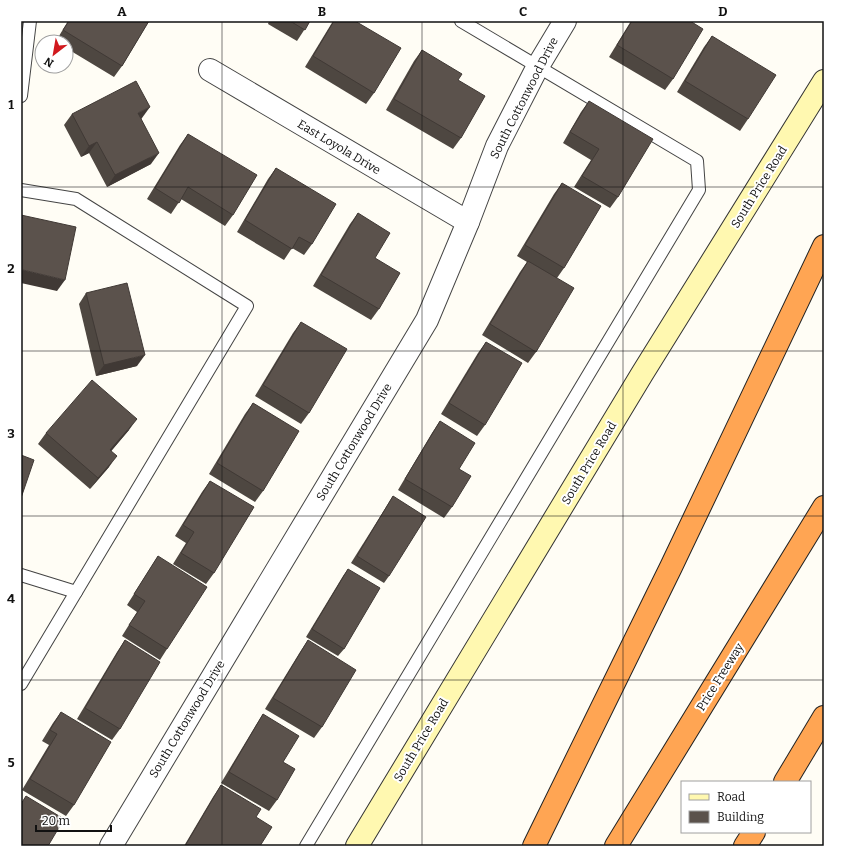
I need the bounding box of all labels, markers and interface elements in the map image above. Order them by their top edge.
text: A [117,4,127,19]
text: B [318,4,326,19]
text: C [519,4,527,19]
text: D [718,4,728,19]
north arrow [34,34,74,74]
street label: South Cottonwood Drive [487,35,561,161]
text: N [42,54,56,70]
text: 1 [8,97,14,112]
street label: East Loyola Drive [295,117,383,177]
street label: South Price Road [728,143,790,231]
text: 2 [7,261,15,276]
street label: South Cottonwood Drive [313,381,395,503]
street label: South Price Road [559,419,619,507]
text: 3 [7,426,15,441]
text: 4 [7,591,15,606]
street label: Price Freeway [694,640,747,713]
street label: South Cottonwood Drive [146,658,228,780]
street label: South Price Road [391,696,451,784]
text: 5 [7,755,15,770]
legend [681,781,811,833]
text: Road [717,790,745,804]
scale bar [36,807,111,833]
text: Building [717,810,764,824]
text: 20 m [42,814,71,828]

